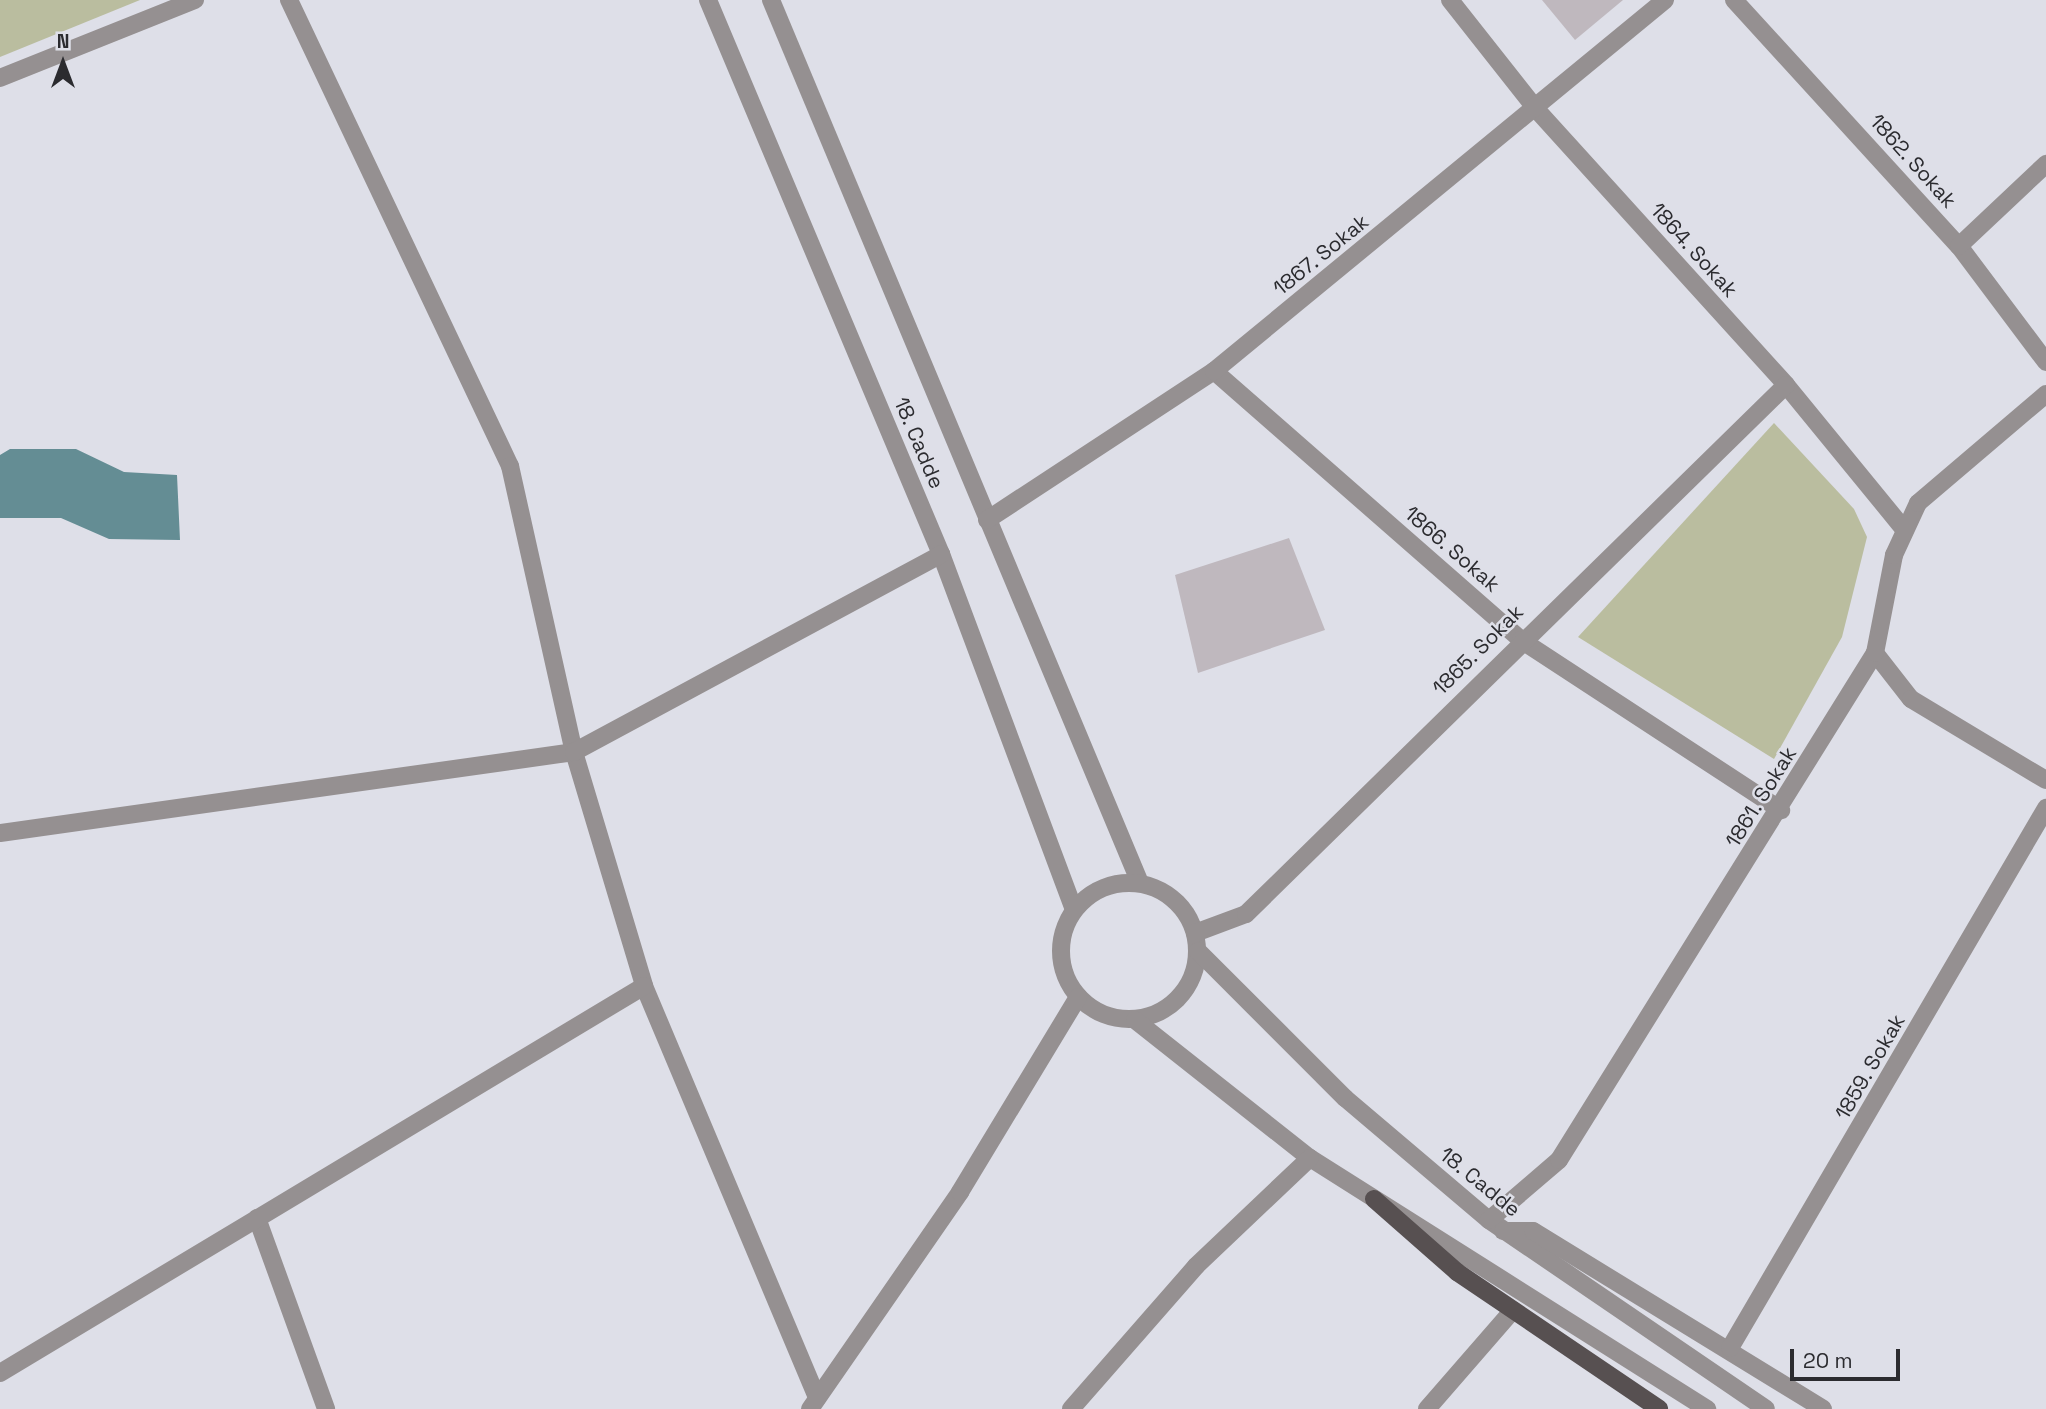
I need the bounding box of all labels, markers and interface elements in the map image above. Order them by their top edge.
north arrow [28,28,98,98]
text: N [57,29,69,54]
street label: 1862. Sokak [1864,109,1962,213]
street label: 1864. Sokak [1645,197,1743,303]
street label: 1867. Sokak [1268,209,1374,301]
street label: 18. Cadde [888,393,950,493]
street label: 1866. Sokak [1399,501,1505,597]
street label: 1865. Sokak [1427,599,1529,701]
street label: 1861. Sokak [1720,742,1802,852]
street label: 1859. Sokak [1830,1010,1910,1124]
street label: 18. Cadde [1434,1142,1526,1222]
scale bar [1794,1336,1904,1380]
text: 20 m [1803,1347,1853,1374]

